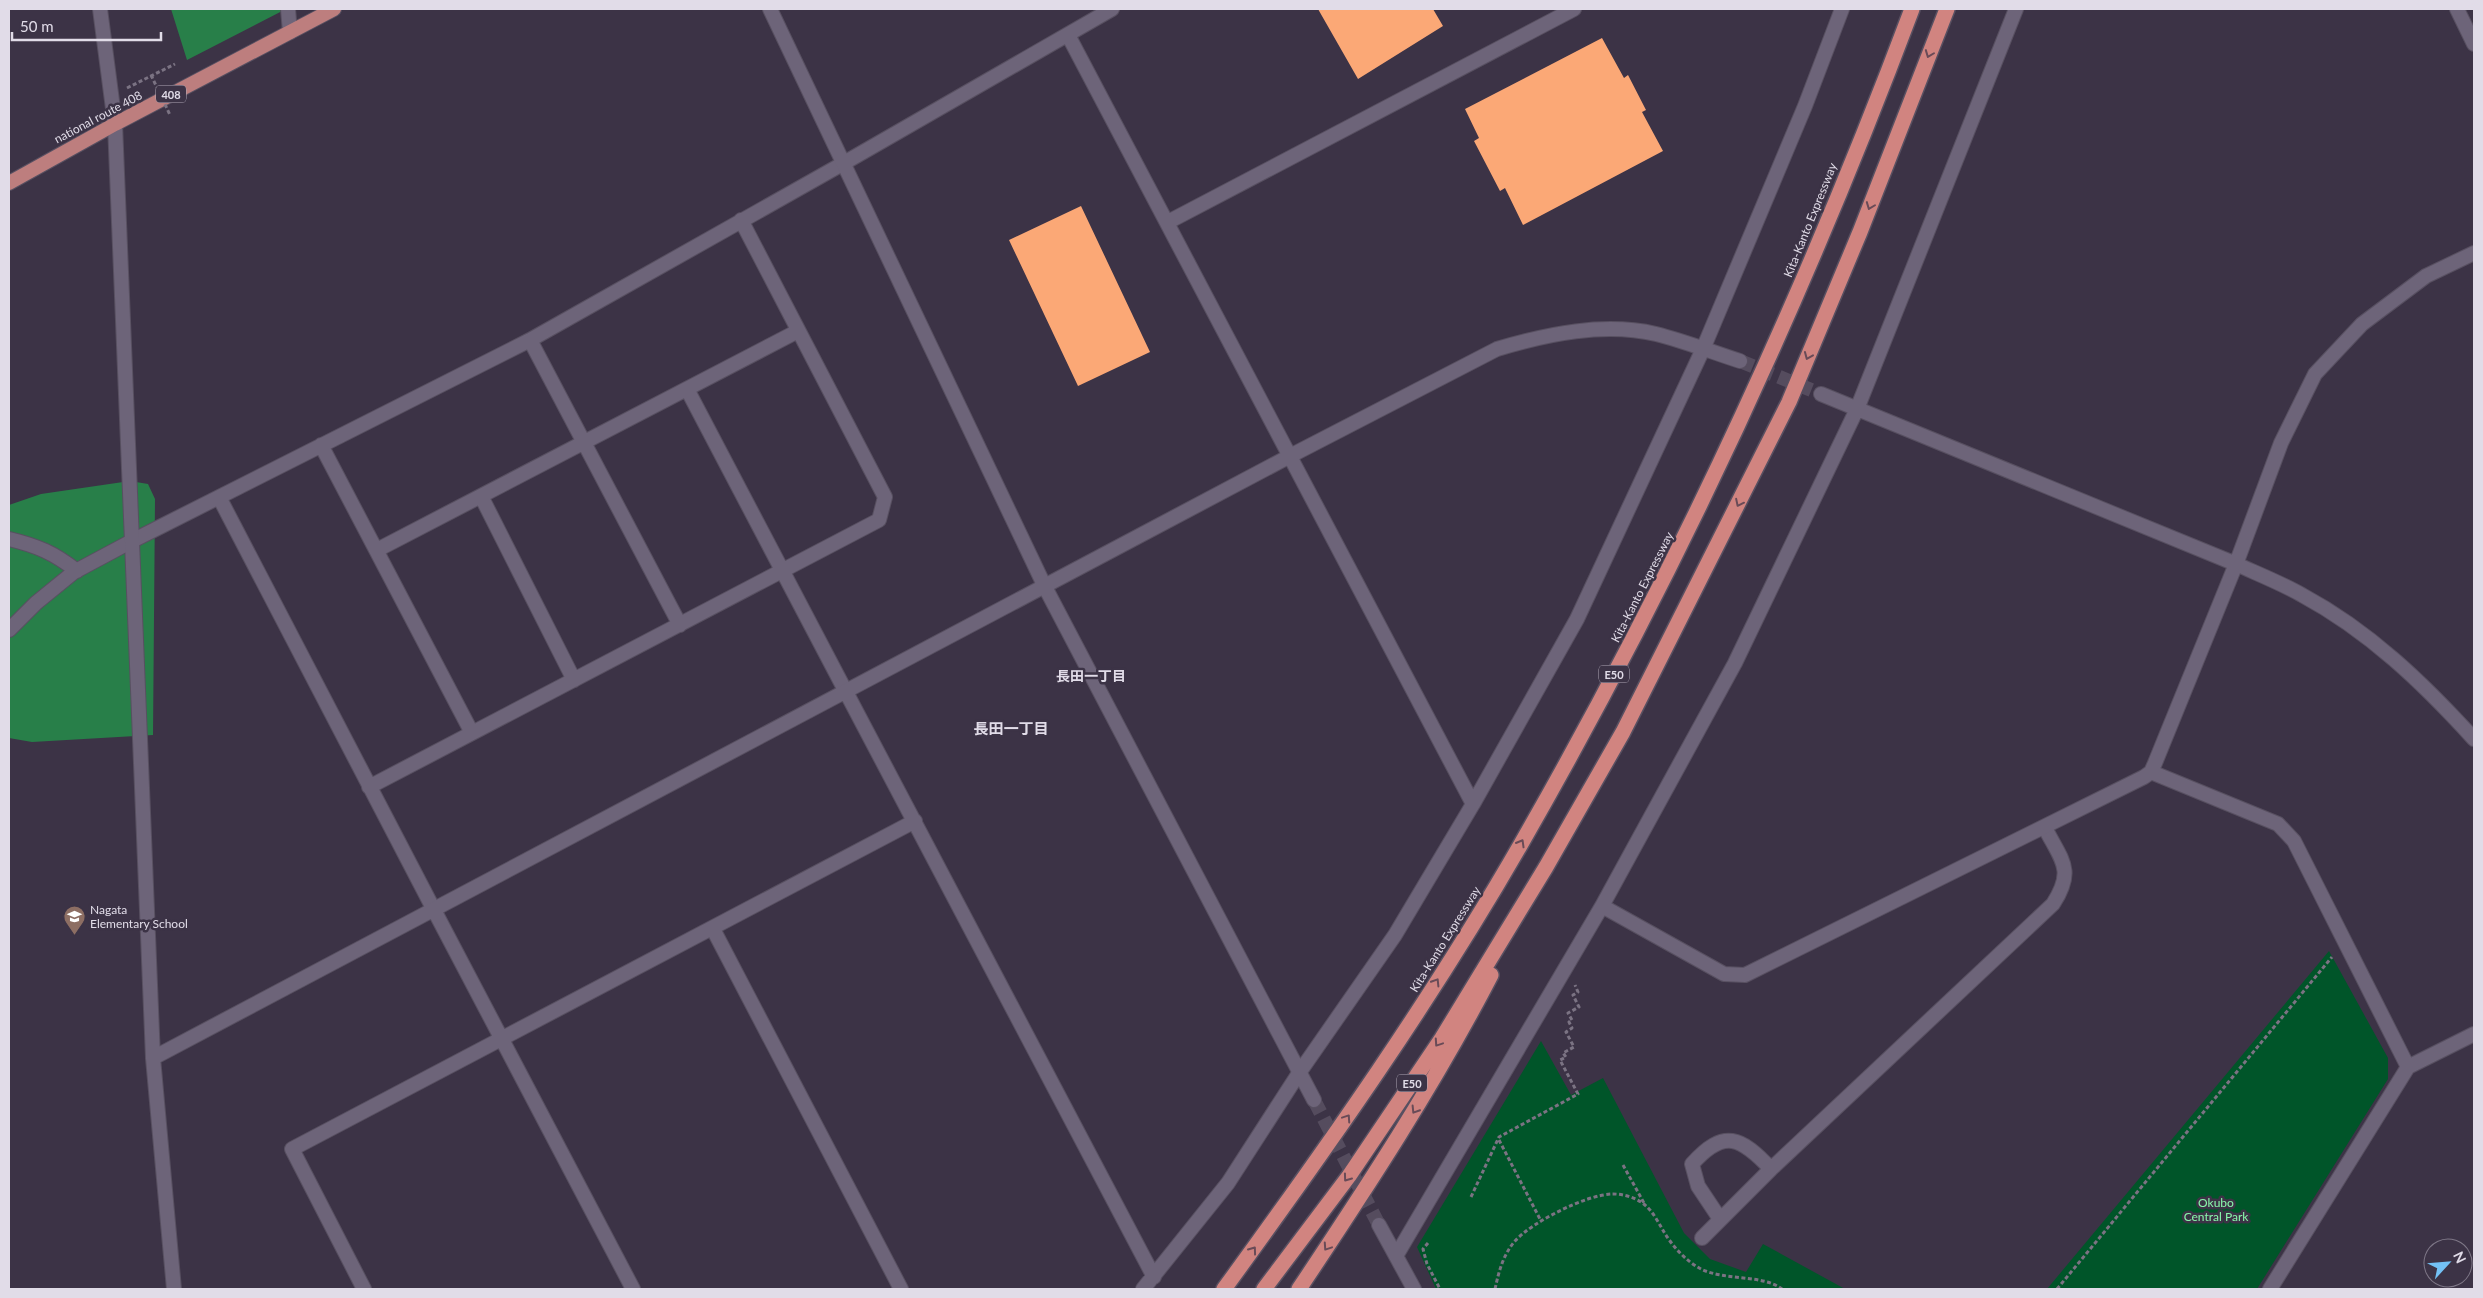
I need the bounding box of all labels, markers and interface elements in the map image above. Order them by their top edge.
scale bar [12,10,161,42]
text: 50 m [20,17,54,35]
one-way arrow [1925,49,1935,58]
road number: 408 [156,86,186,102]
street label: national route 408 [51,87,145,147]
street label: Kita-Kanto Expressway [1780,160,1840,279]
one-way arrow [1866,201,1876,209]
one-way arrow [1804,351,1814,360]
one-way arrow [1735,498,1745,507]
street label: Kita-Kanto Expressway [1608,529,1677,645]
road number: E50 [1599,666,1629,682]
district label: 長田一丁目 [1056,667,1126,684]
district label: 長田一丁目 [973,719,1049,737]
one-way arrow [1515,840,1525,849]
street label: Kita-Kanto Expressway [1406,883,1484,995]
place label: Nagata Elementary School [90,902,188,931]
school or university icon: Nagata Elementary School [62,904,86,935]
one-way arrow [1430,978,1440,987]
one-way arrow [1435,1037,1444,1047]
road number: E50 [1397,1074,1427,1092]
one-way arrow [1411,1105,1421,1114]
one-way arrow [1341,1114,1350,1123]
one-way arrow [1344,1172,1353,1181]
park label: Okubo Central Park [2184,1195,2249,1224]
north arrow [2423,1238,2473,1288]
one-way arrow [1324,1241,1333,1251]
one-way arrow [1247,1246,1256,1256]
text: N [2450,1249,2470,1266]

